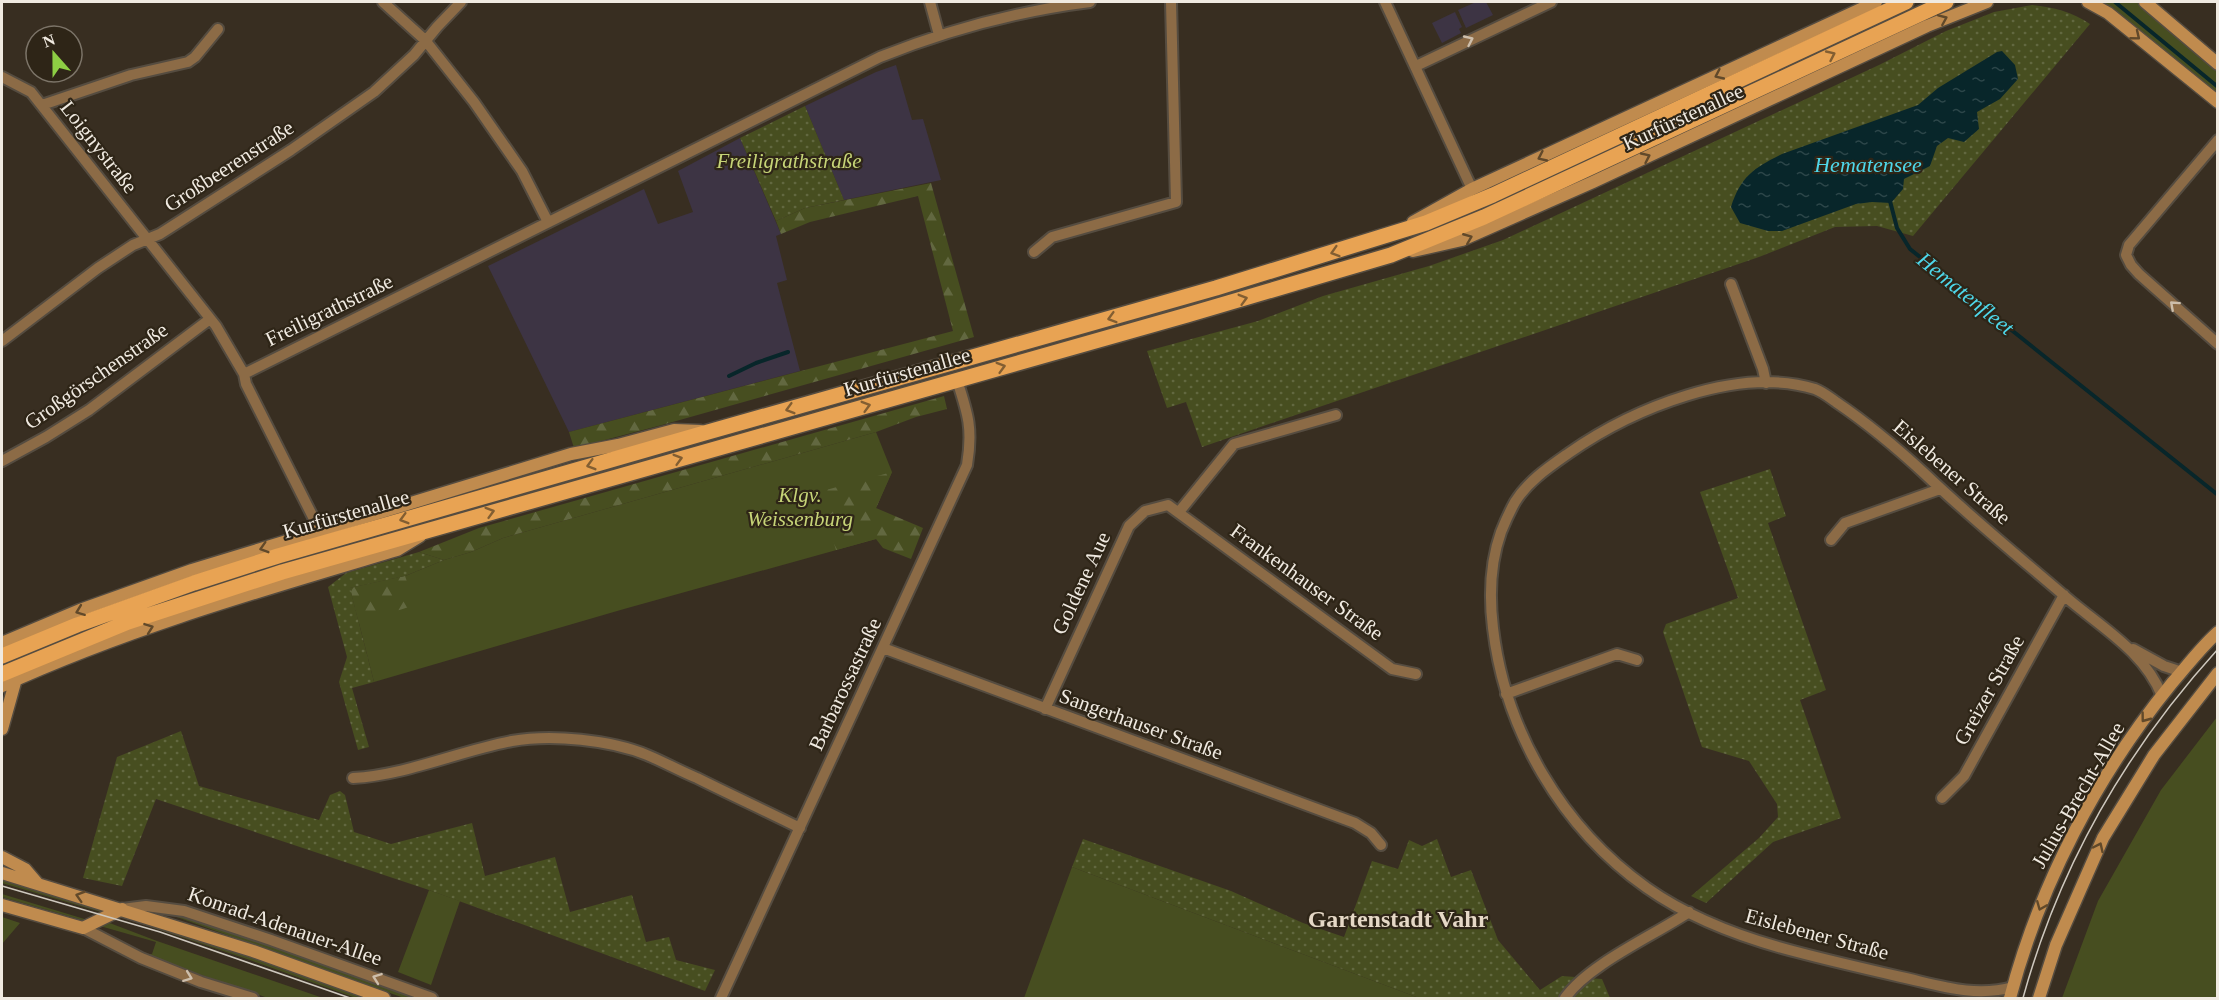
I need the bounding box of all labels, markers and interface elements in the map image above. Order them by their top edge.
one-way arrow [1936,15,1947,27]
north arrow [24,24,84,84]
one-way arrow [2129,28,2140,39]
text: N [40,30,58,50]
one-way arrow [1462,36,1473,48]
one-way arrow [1825,50,1836,62]
one-way arrow [1714,67,1725,79]
street label: Kurfürstenallee [1619,79,1747,155]
street label: Loignystraße [55,96,143,198]
street label: Großbeerenstraße [160,115,298,217]
park label: Freiligrathstraße [715,149,862,173]
one-way arrow [1538,149,1549,161]
water label: Hematensee [1813,152,1922,177]
one-way arrow [1639,153,1650,165]
one-way arrow [1462,232,1473,245]
one-way arrow [1330,245,1341,257]
water label: Hematenfleet [1911,246,2020,341]
street label: Freiligrathstraße [261,269,397,351]
one-way arrow [1237,294,1248,306]
one-way arrow [2170,301,2181,312]
one-way arrow [1107,311,1118,323]
street label: Großgörschenstraße [20,318,172,434]
street label: Kurfürstenallee [841,342,973,402]
one-way arrow [996,362,1006,374]
one-way arrow [860,401,871,413]
one-way arrow [785,402,796,414]
street label: Eislebener Straße [1888,415,2016,529]
one-way arrow [672,454,683,466]
one-way arrow [586,458,597,470]
park label: Klgv. Weissenburg [747,483,853,531]
street label: Kurfürstenallee [280,484,412,544]
one-way arrow [484,507,495,519]
one-way arrow [399,512,410,524]
street label: Frankenhauser Straße [1226,519,1388,645]
street label: Goldene Aue [1047,528,1115,638]
one-way arrow [259,541,270,553]
one-way arrow [75,603,86,616]
street label: Barbarossastraße [804,614,886,754]
one-way arrow [143,622,154,635]
street label: Greizer Straße [1949,631,2029,749]
street label: Sangerhauser Straße [1056,683,1226,765]
one-way arrow [2142,711,2153,722]
street label: Julius-Brecht-Allee [2026,718,2130,872]
one-way arrow [2091,842,2103,853]
street label: Konrad-Adenauer-Allee [185,882,385,970]
one-way arrow [75,891,85,903]
one-way arrow [2036,900,2048,911]
street label: Eislebener Straße [1743,903,1891,965]
district label: Gartenstadt Vahr [1308,906,1489,932]
one-way arrow [182,969,193,982]
one-way arrow [372,973,383,986]

